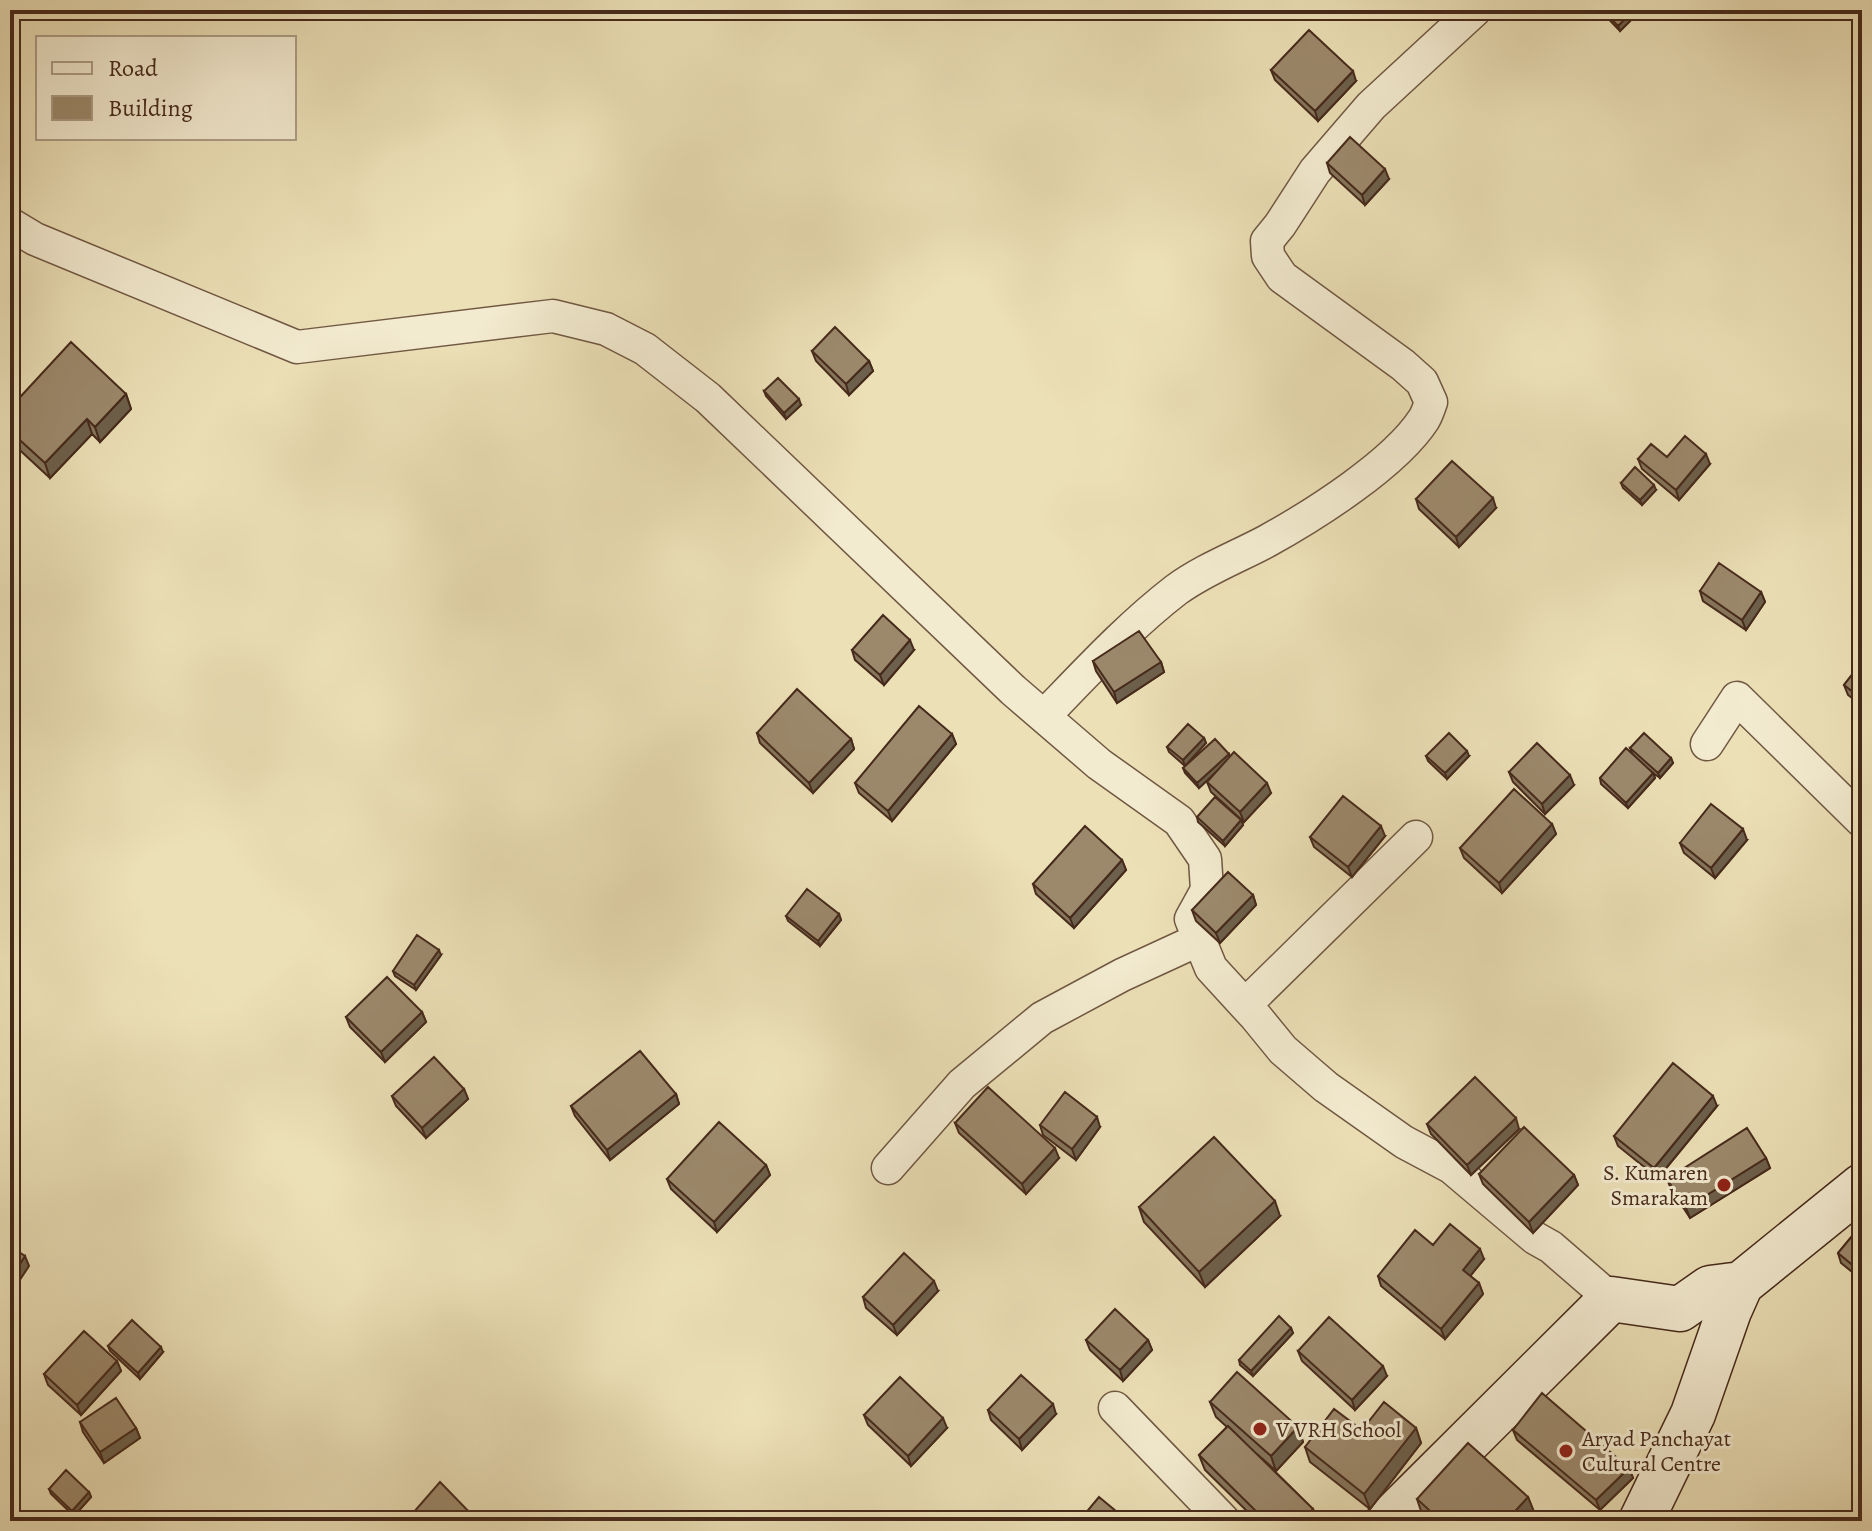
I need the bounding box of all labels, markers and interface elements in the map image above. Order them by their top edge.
legend [36,36,296,140]
text: Road [108,52,158,84]
text: Building [108,92,193,124]
place label: S. Kumaren Smarakam [1603,1158,1708,1213]
marker: S. Kumaren Smarakam [1715,1176,1733,1194]
place label: V VRH School [1275,1415,1401,1445]
marker: V VRH School [1251,1420,1269,1438]
place label: Aryad Panchayat Cultural Centre [1581,1424,1731,1479]
marker: Aryad Panchayat Cultural Centre [1557,1442,1575,1460]

